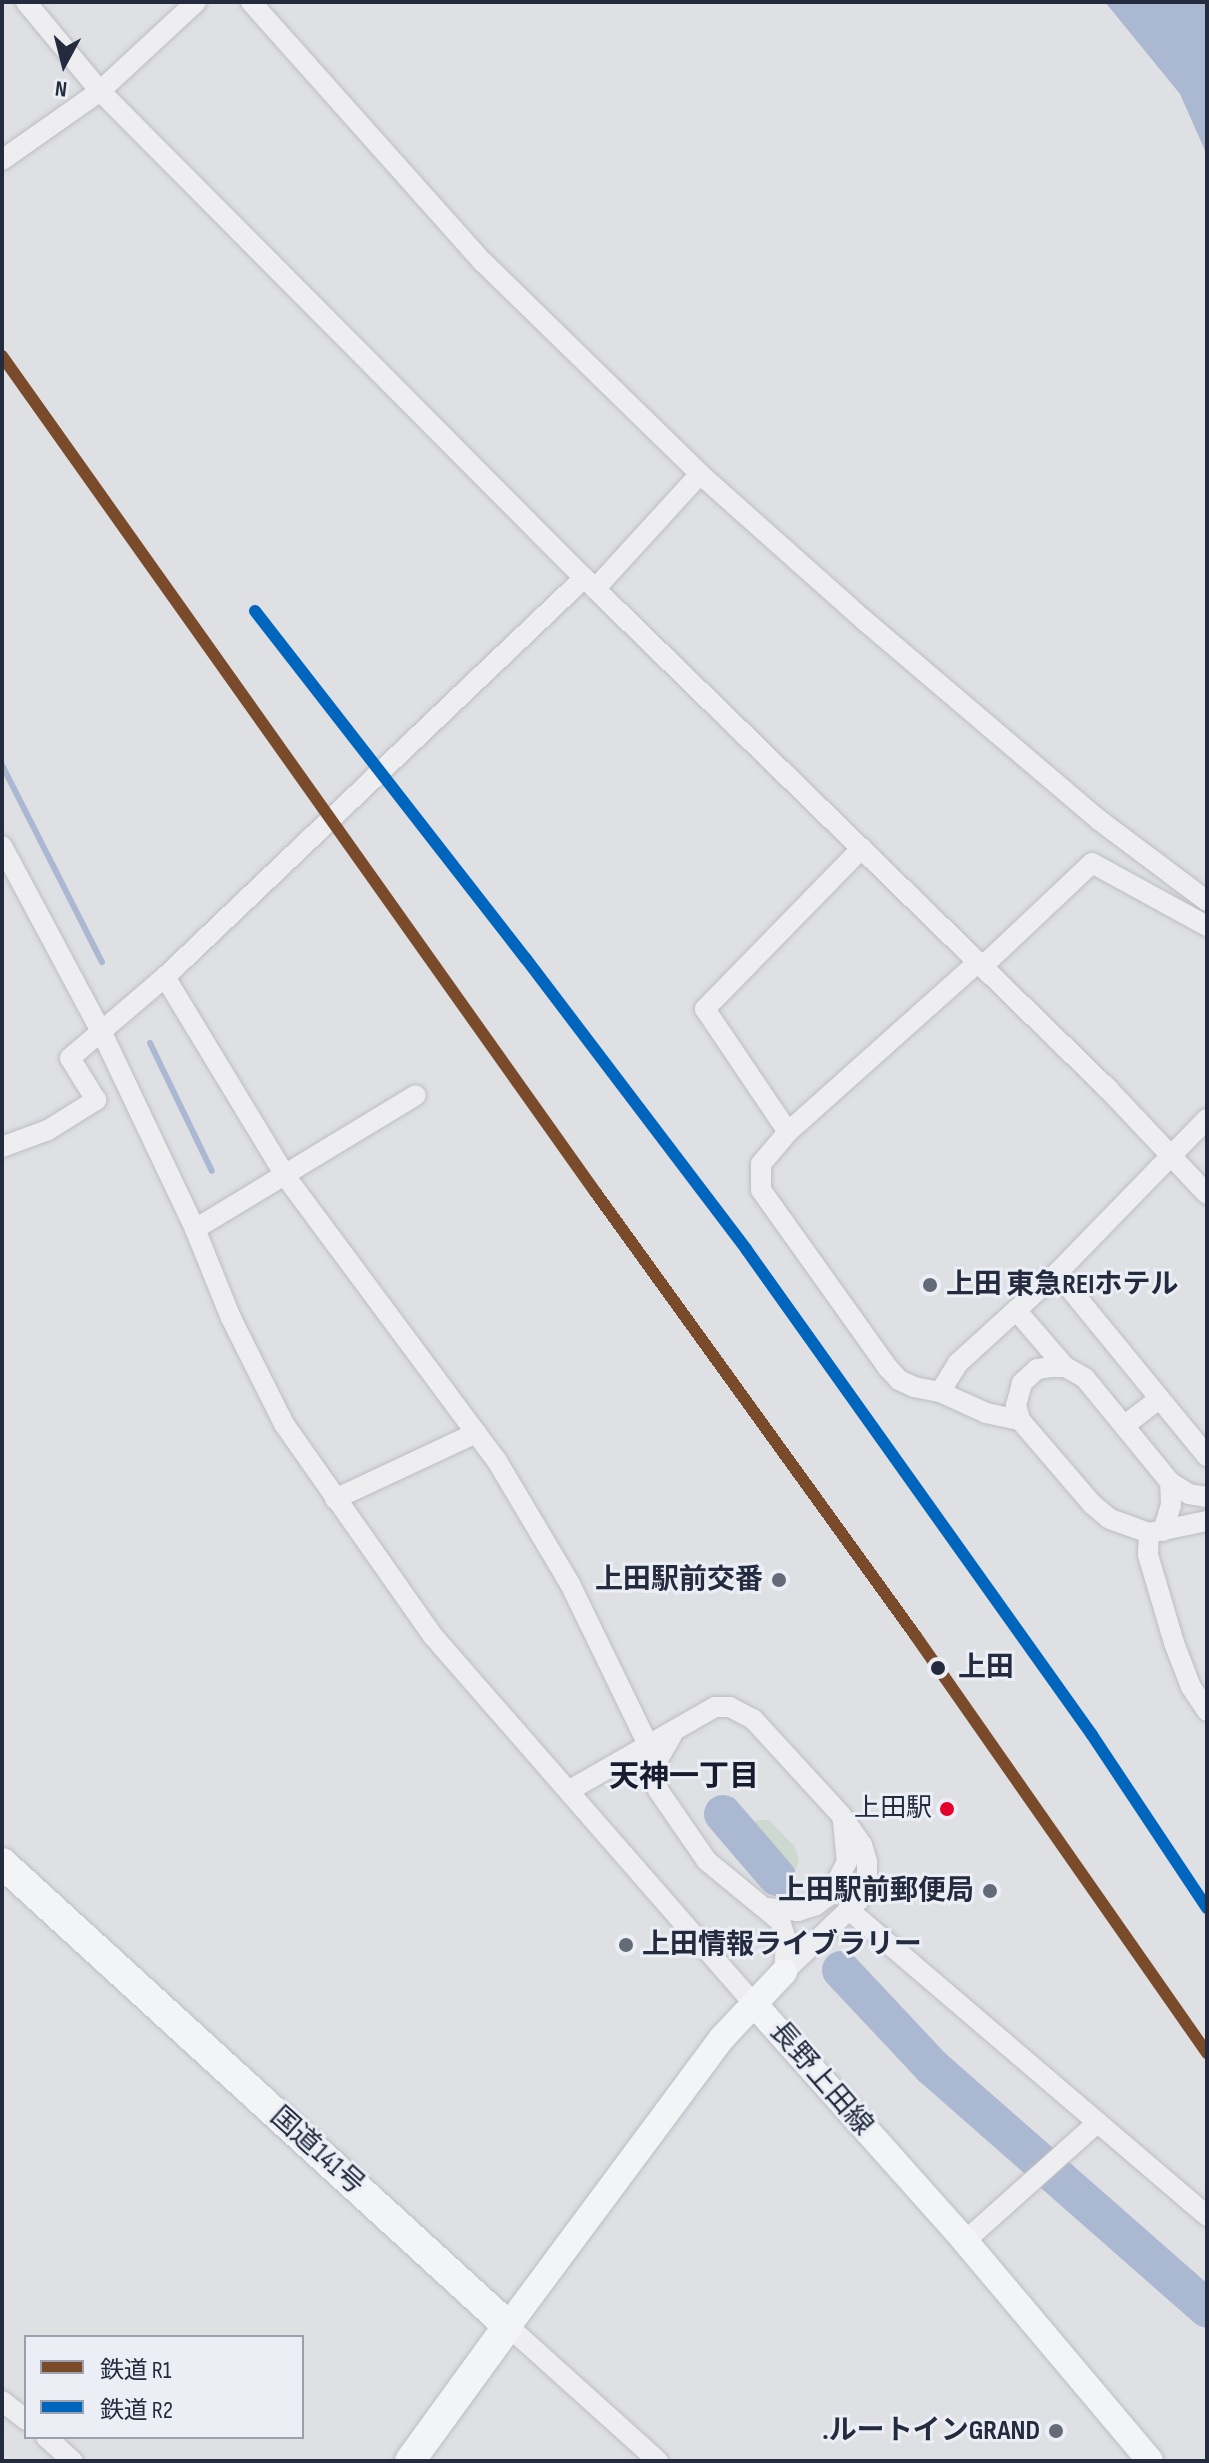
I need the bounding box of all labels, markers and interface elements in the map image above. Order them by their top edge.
north arrow [24,24,104,104]
text: N [54,74,68,102]
place label: 上田 東急REIホテル [946,1268,1178,1302]
marker: 上田 東急REIホテル [921,1276,939,1294]
place label: 上田駅前交番 [595,1563,763,1597]
marker: 上田駅前交番 [770,1571,788,1589]
place label: 上田 [958,1651,1014,1685]
marker: 上田 [925,1655,951,1681]
district label: 天神一丁目 [609,1759,759,1795]
place label: 上田駅 [854,1793,932,1825]
marker: 上田駅 [939,1801,955,1817]
place label: 上田駅前郵便局 [778,1874,974,1908]
marker: 上田駅前郵便局 [981,1882,999,1900]
place label: 上田情報ライブラリー [642,1928,922,1962]
marker: 上田情報ライブラリー [617,1936,635,1954]
street label: 長野上田線 [762,2015,880,2143]
street label: 国道141号 [263,2100,371,2202]
legend [24,2335,304,2439]
text: 鉄道 R1 [100,2356,171,2385]
text: 鉄道 R2 [100,2396,173,2425]
place label: .ルートインGRAND [822,2414,1040,2448]
marker: .ルートインGRAND [1047,2422,1065,2440]

